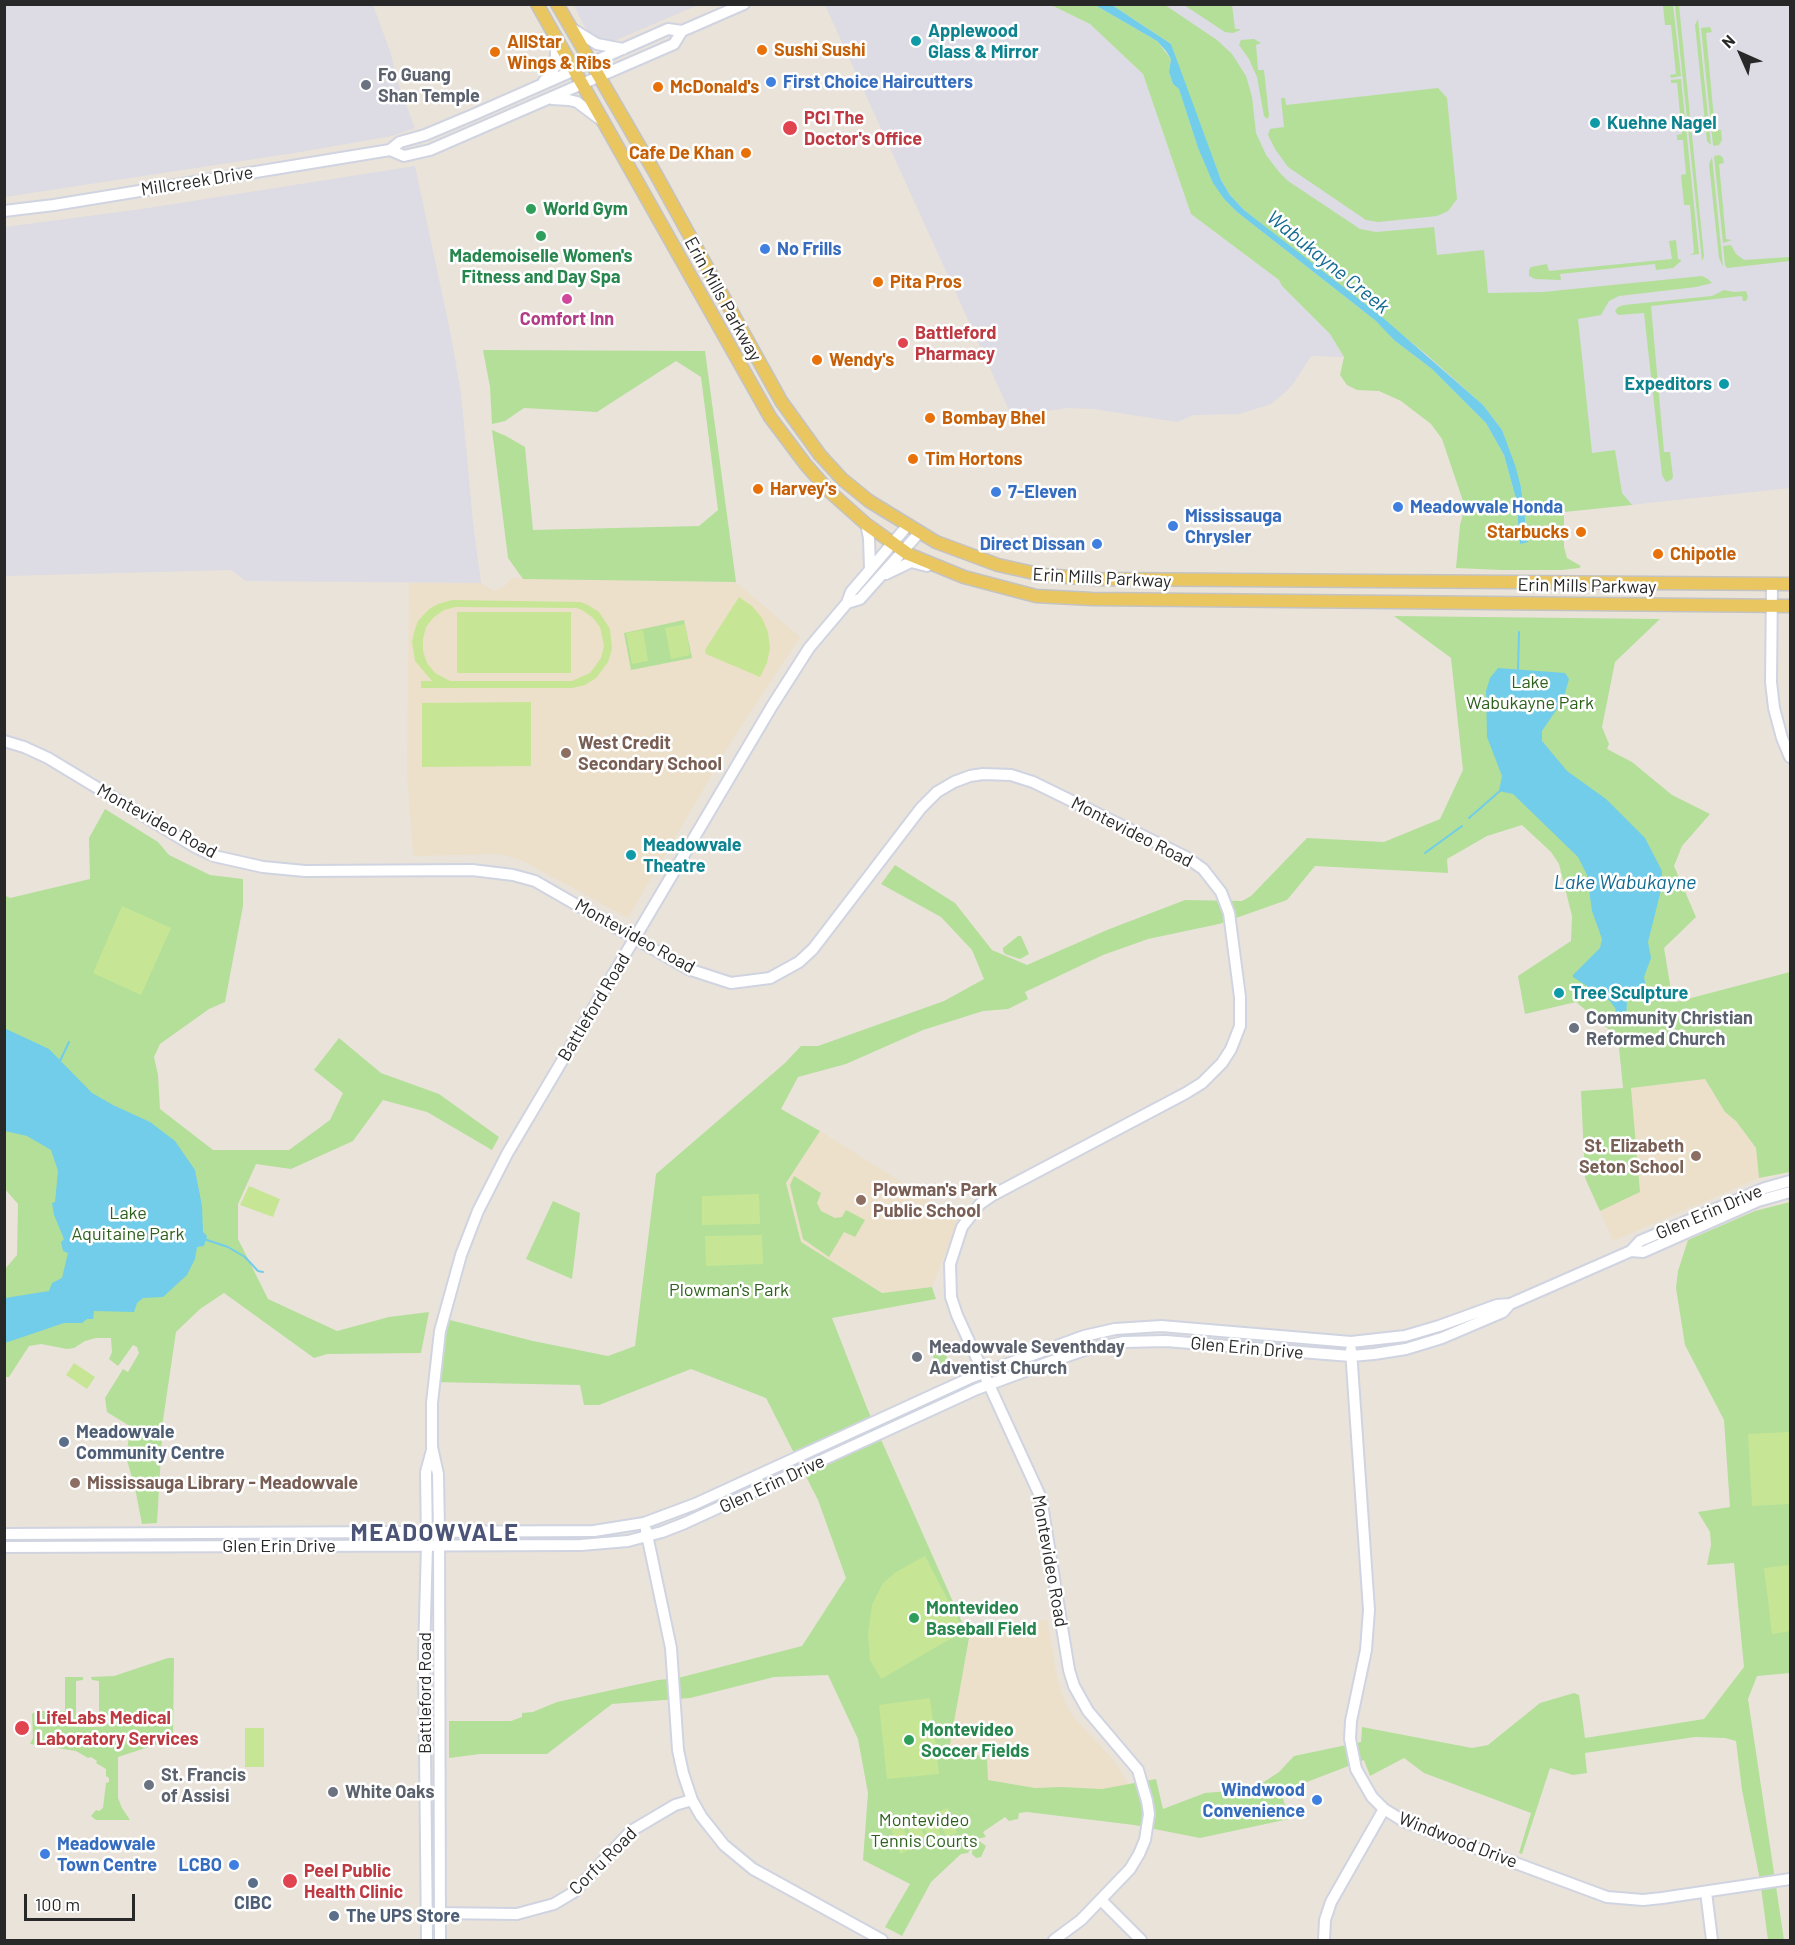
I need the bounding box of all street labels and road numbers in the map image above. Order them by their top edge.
street label: Millcreek Drive [139,161,255,201]
street label: Erin Mills Parkway [680,233,766,365]
street label: Erin Mills Parkway [1032,564,1172,592]
street label: Erin Mills Parkway [1517,574,1657,598]
street label: Montevideo Road [93,779,221,863]
street label: Montevideo Road [1067,792,1197,872]
street label: Montevideo Road [571,894,699,978]
street label: Battleford Road [553,949,635,1065]
street label: Glen Erin Drive [1653,1180,1765,1244]
street label: Glen Erin Drive [1190,1332,1304,1364]
street label: Glen Erin Drive [716,1450,828,1518]
street label: Montevideo Road [1028,1493,1072,1629]
street label: Glen Erin Drive [222,1535,336,1557]
street label: Battleford Road [414,1632,436,1754]
street label: Windwood Drive [1395,1807,1521,1873]
street label: Corfu Road [565,1823,641,1899]

